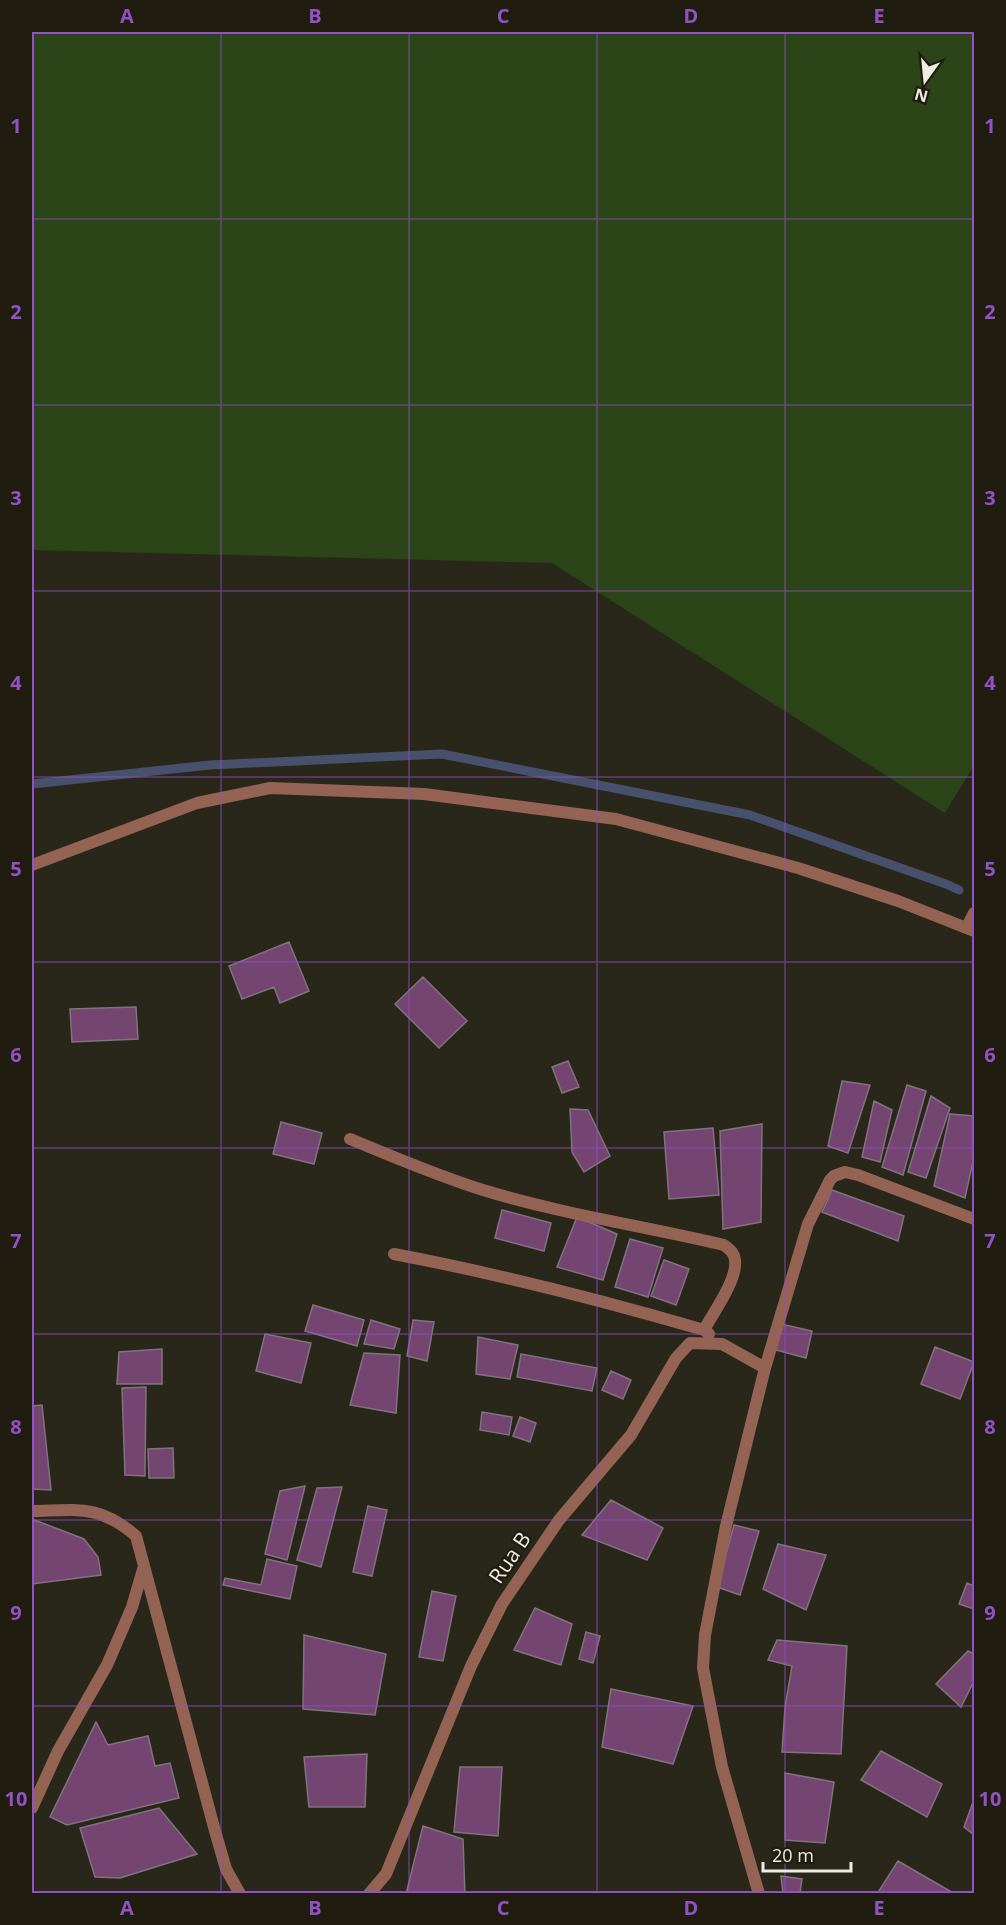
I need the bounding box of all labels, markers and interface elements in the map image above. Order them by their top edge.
text: A [120,2,134,29]
text: B [308,2,322,29]
text: C [497,2,510,29]
text: D [684,2,698,29]
text: E [873,2,885,29]
north arrow [895,51,955,111]
text: N [912,83,930,108]
text: 1 [10,112,22,139]
text: 1 [984,112,996,139]
text: 2 [10,298,22,325]
text: 2 [984,298,996,325]
text: 3 [10,484,22,511]
text: 3 [984,484,996,511]
text: 4 [10,669,22,696]
text: 4 [984,669,996,696]
text: 5 [10,855,22,882]
text: 5 [984,855,996,882]
text: 6 [10,1041,22,1068]
text: 6 [984,1041,996,1068]
text: 7 [10,1227,22,1254]
text: 7 [984,1227,996,1254]
text: 8 [10,1413,22,1440]
text: 8 [984,1413,996,1440]
street label: Rua B [482,1526,537,1589]
text: 9 [10,1599,22,1626]
text: 9 [984,1599,996,1626]
text: 10 [5,1785,27,1812]
text: 10 [979,1785,1001,1812]
scale bar [763,1835,852,1873]
text: 20 m [772,1843,814,1867]
text: A [120,1894,134,1921]
text: B [308,1894,322,1921]
text: C [497,1894,510,1921]
text: D [684,1894,698,1921]
text: E [873,1894,885,1921]

